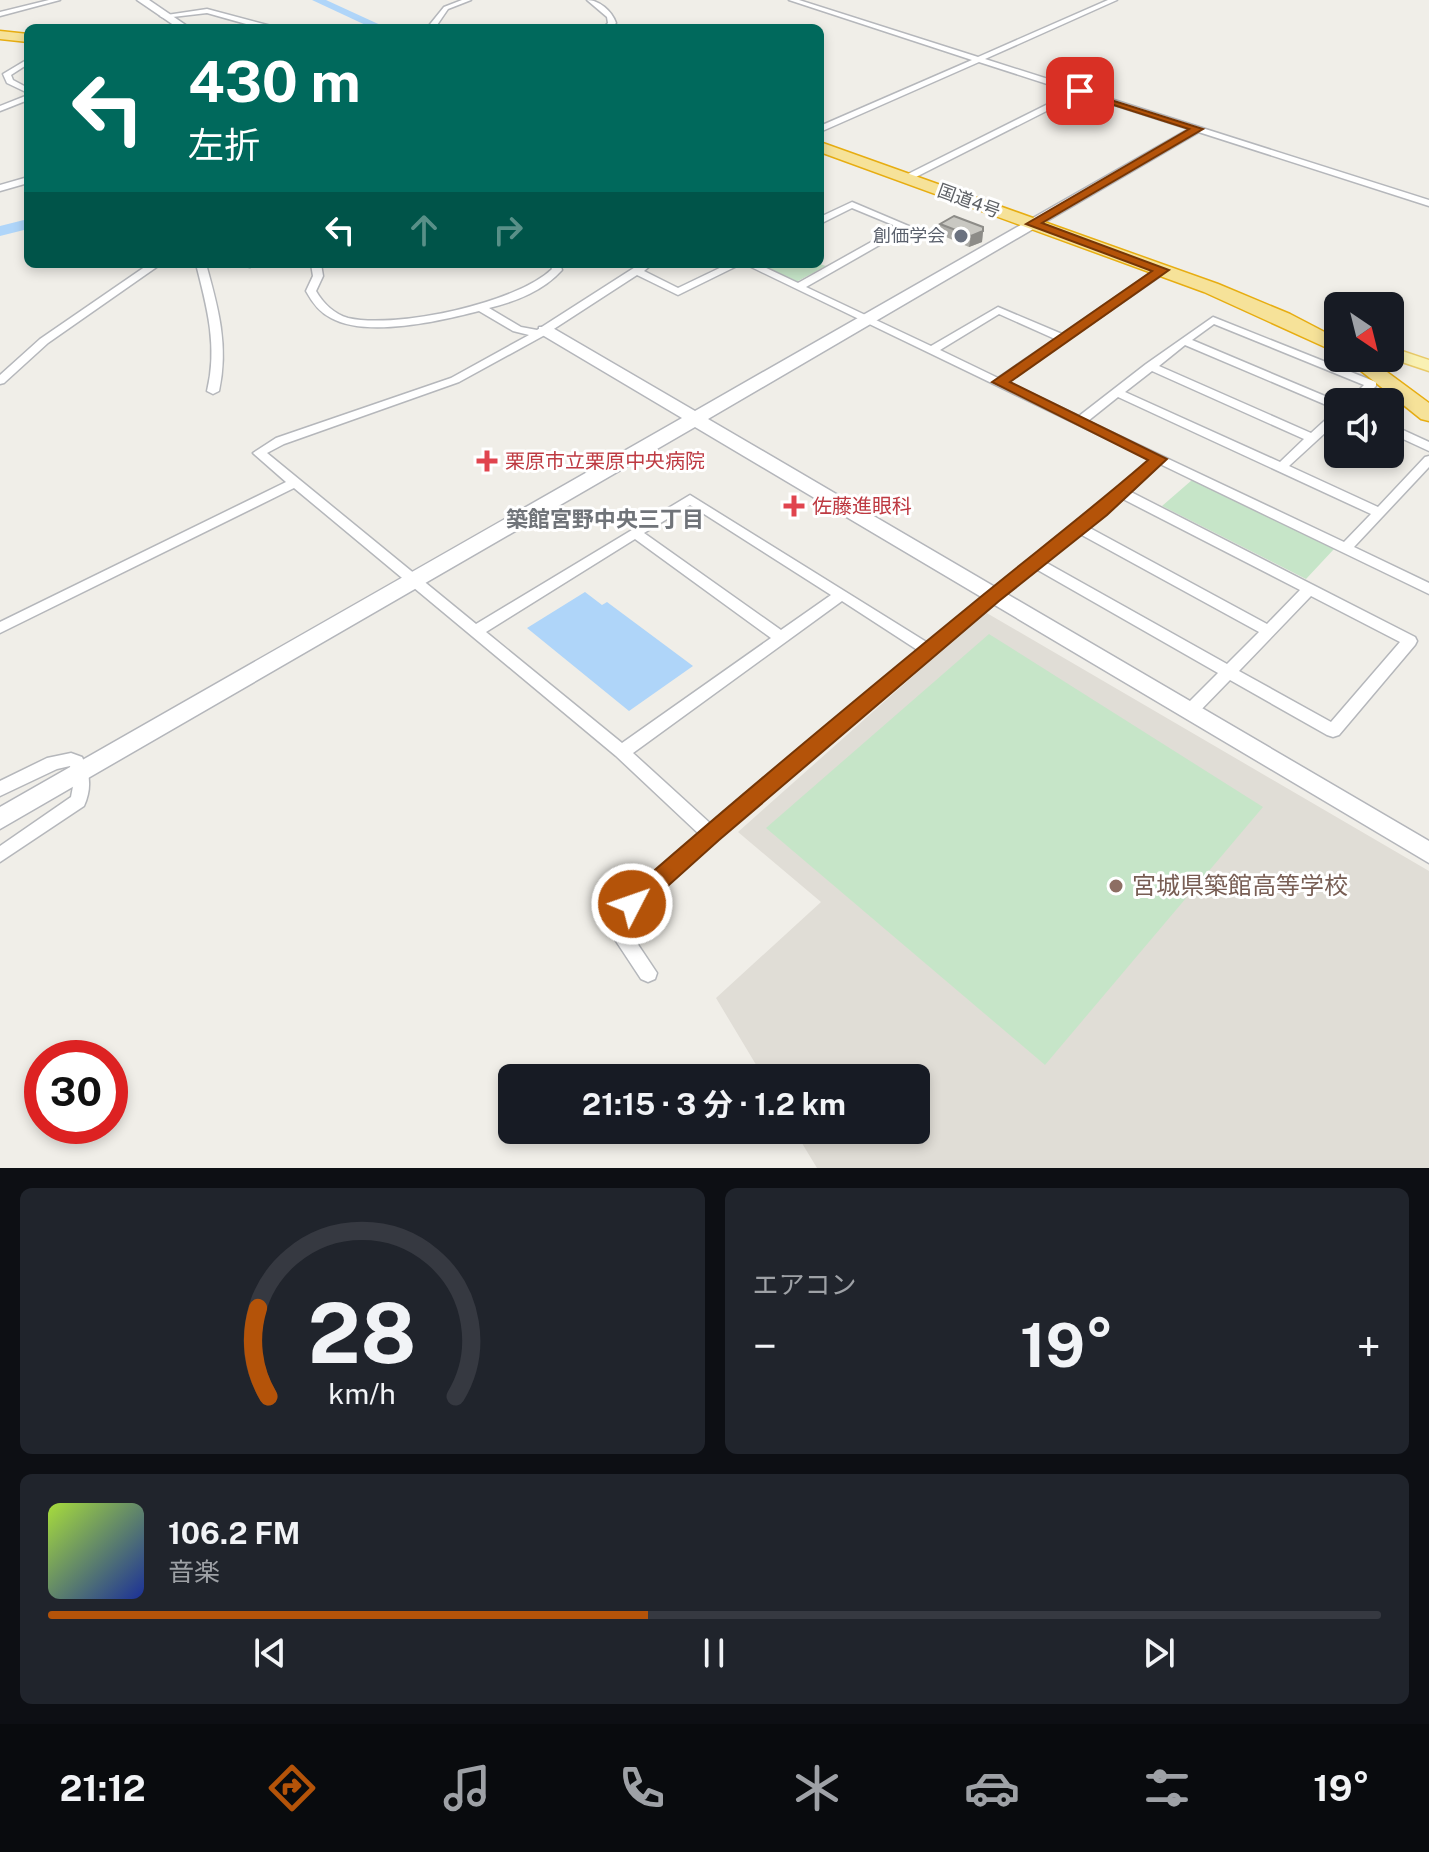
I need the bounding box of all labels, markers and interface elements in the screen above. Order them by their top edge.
text: 430 m [188,49,361,115]
icon: left [56,56,160,160]
pin [1046,57,1114,125]
icon: arrive [1058,69,1102,113]
text: 左折 [188,124,260,166]
street label: 国道4号 [935,179,1003,222]
icon: left [318,208,362,252]
icon: ahead [402,208,446,252]
icon: right [486,208,530,252]
place label: 創価学会 [873,225,945,246]
marker: 創価学会 [952,227,970,245]
north arrow [1324,292,1404,372]
map controls [1324,292,1404,468]
button: sound [1324,388,1404,468]
place label: 栗原市立栗原中央病院 [505,449,705,473]
marker: 栗原市立栗原中央病院 [476,450,498,472]
place label: 佐藤進眼科 [812,494,912,518]
marker: 佐藤進眼科 [783,495,805,517]
district label: 築館宮野中央三丁目 [506,506,704,532]
position arrow [590,862,674,946]
place label: 宮城県築館高等学校 [1132,871,1348,899]
marker: 宮城県築館高等学校 [1107,877,1125,895]
speed limit sign: 30 [24,1040,128,1144]
text: 21:15 · 3 分 · 1.2 km [582,1086,846,1122]
text: エアコン [753,1269,857,1300]
text: 28 [308,1284,417,1382]
text: 19° [1020,1310,1114,1381]
text: − [753,1320,777,1372]
text: + [1357,1320,1381,1372]
text: km/h [329,1377,396,1410]
text: 106.2 FM [168,1515,300,1551]
text: 音楽 [168,1556,220,1587]
icon: previous [248,1631,292,1675]
icon: pause [692,1631,736,1675]
icon: next [1137,1631,1181,1675]
icon: directions [264,1760,320,1816]
icon: music [439,1760,495,1816]
icon: phone [614,1760,670,1816]
icon: climate [789,1760,845,1816]
icon: car [964,1760,1020,1816]
icon: filters [1139,1760,1195,1816]
text: 21:12 [59,1767,146,1809]
text: 19° [1313,1767,1370,1809]

